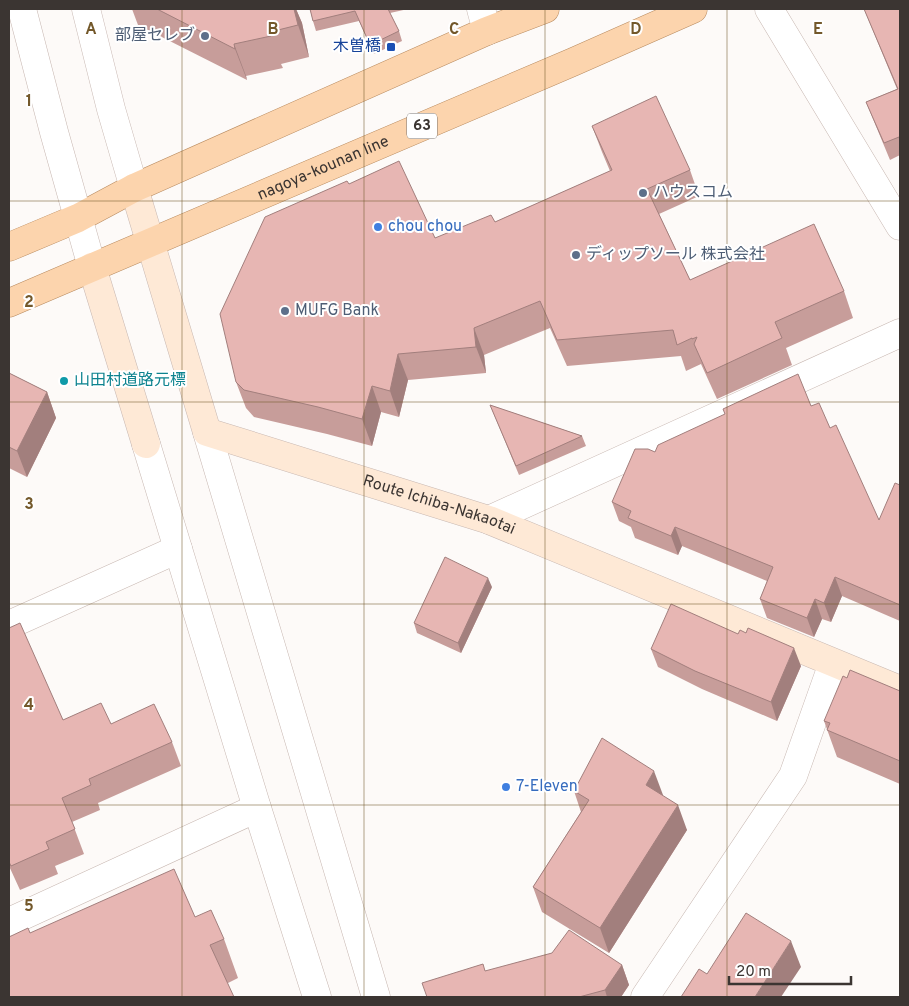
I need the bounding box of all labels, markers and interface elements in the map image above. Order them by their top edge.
text: A [85,20,97,40]
text: B [267,20,279,40]
text: C [449,20,459,40]
text: D [630,20,642,40]
text: E [813,20,823,40]
place label: 部屋セレブ [115,26,195,46]
marker: 部屋セレブ [199,30,211,42]
place label: 木曽橋 [333,37,381,57]
marker: 木曽橋 [385,41,397,53]
text: 1 [26,92,32,112]
road number: 63 [407,114,437,138]
street label: nagoya-kounan line [255,132,392,206]
place label: ハウスコム [653,183,733,203]
marker: ハウスコム [637,187,649,199]
place label: chou chou [388,217,462,237]
marker: chou chou [372,221,384,233]
place label: ディップソール 株式会社 [586,245,765,265]
marker: ディップソール 株式会社 [570,249,582,261]
text: 2 [24,293,34,313]
place label: MUFG Bank [295,301,379,321]
marker: MUFG Bank [279,305,291,317]
place label: 山田村道路元標 [74,371,186,391]
marker: 山田村道路元標 [58,375,70,387]
street label: Route Ichiba-Nakaotai [360,471,518,540]
text: 3 [24,495,34,515]
text: 4 [24,696,34,716]
place label: 7-Eleven [516,777,578,797]
marker: 7-Eleven [500,781,512,793]
text: 5 [24,897,34,917]
scale bar [729,954,852,986]
text: 20 m [736,963,771,982]

